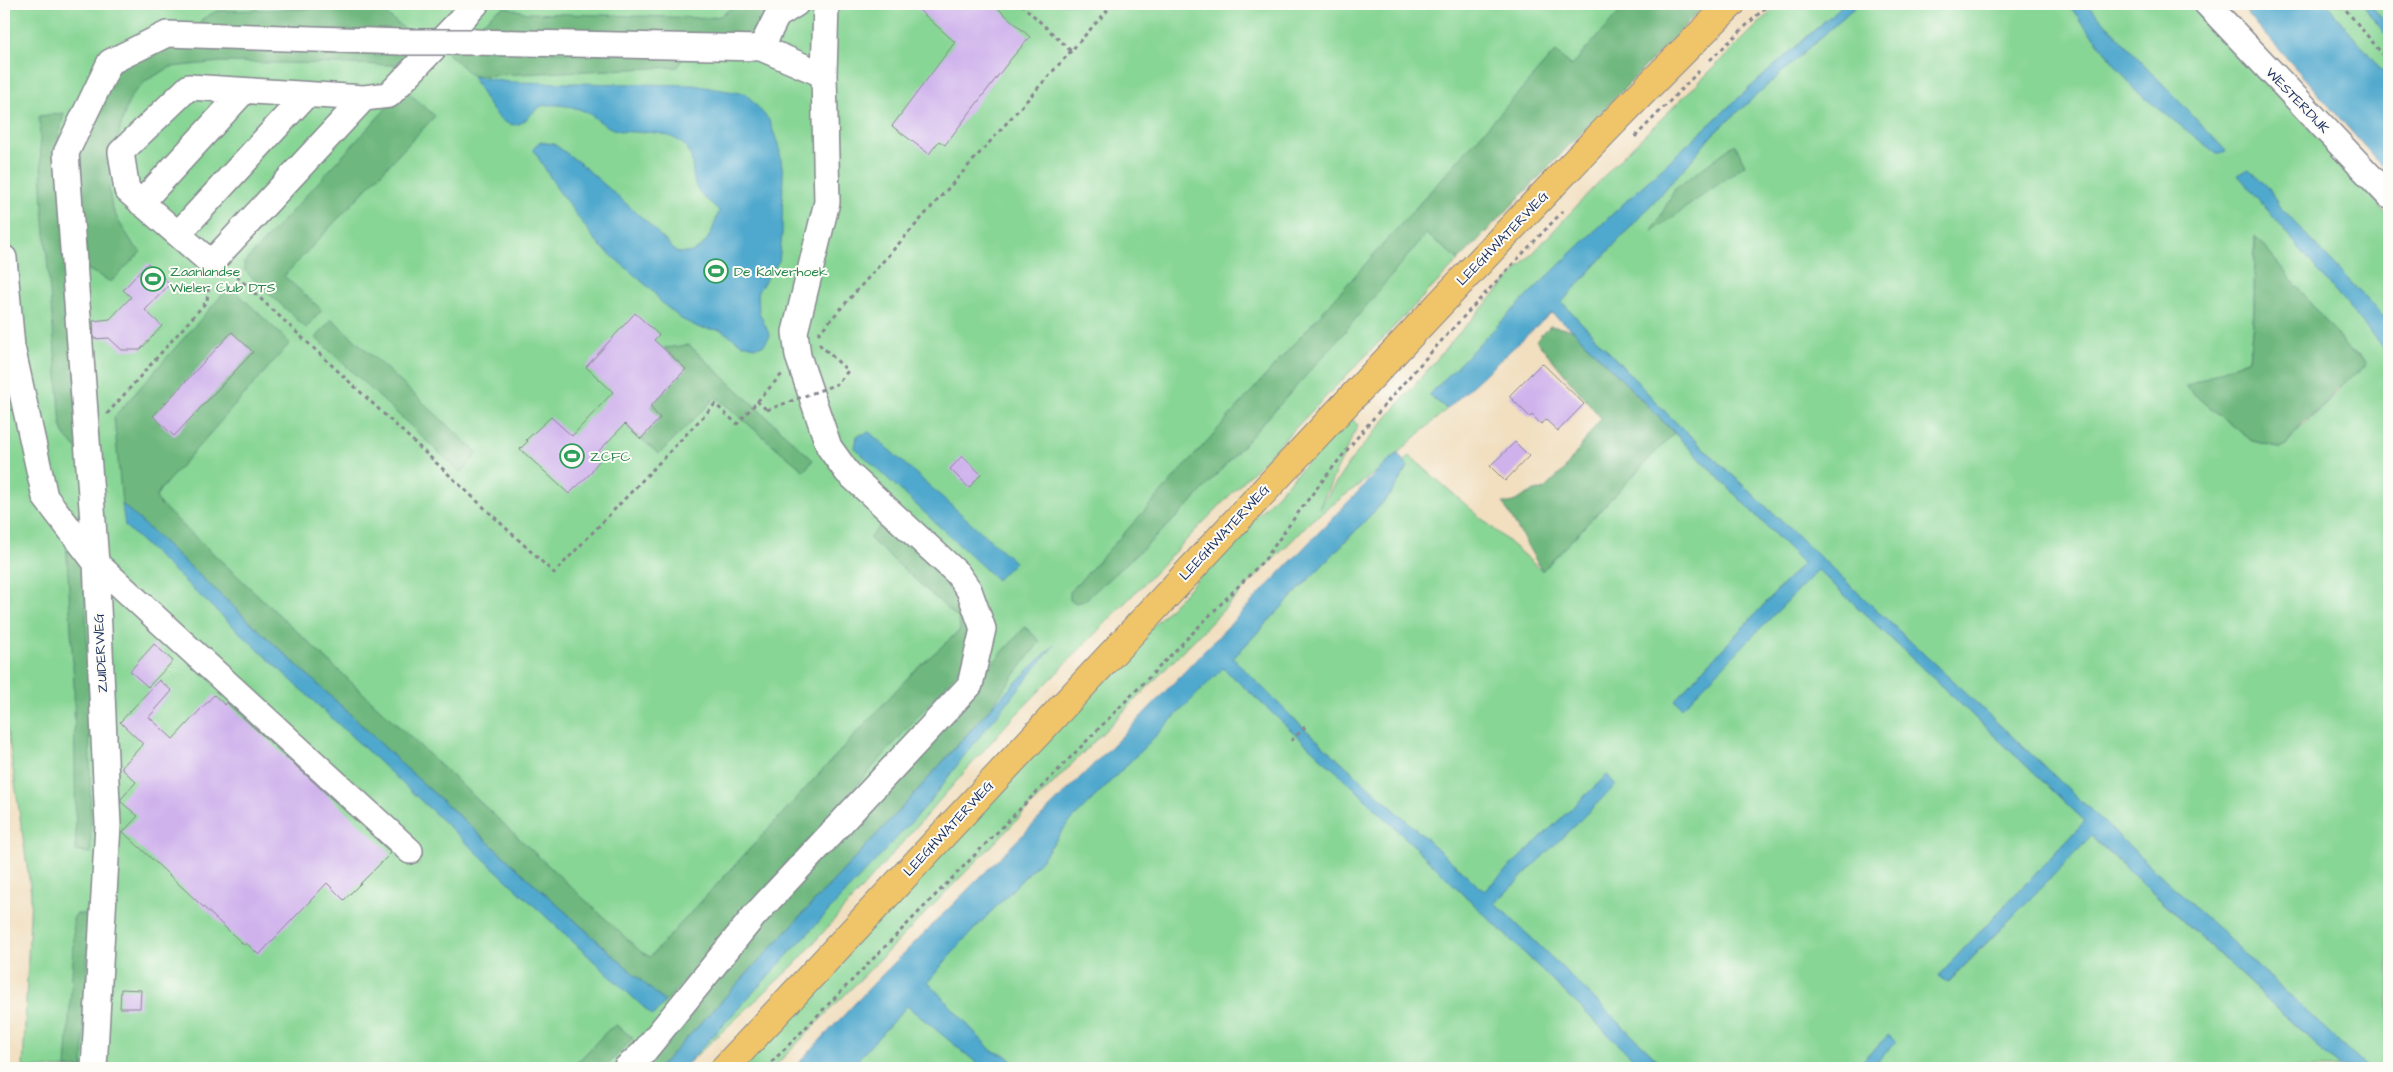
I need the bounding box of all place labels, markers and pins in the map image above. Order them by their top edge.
sports icon: De Kalverhoek [703,258,729,284]
place label: Zaanlandse Wieler Club DTS [170,262,275,298]
place label: De Kalverhoek [734,262,828,282]
sports icon: Zaanlandse Wieler Club DTS [140,266,166,292]
sports icon: ZCFC [559,443,585,469]
place label: ZCFC [590,447,631,467]

